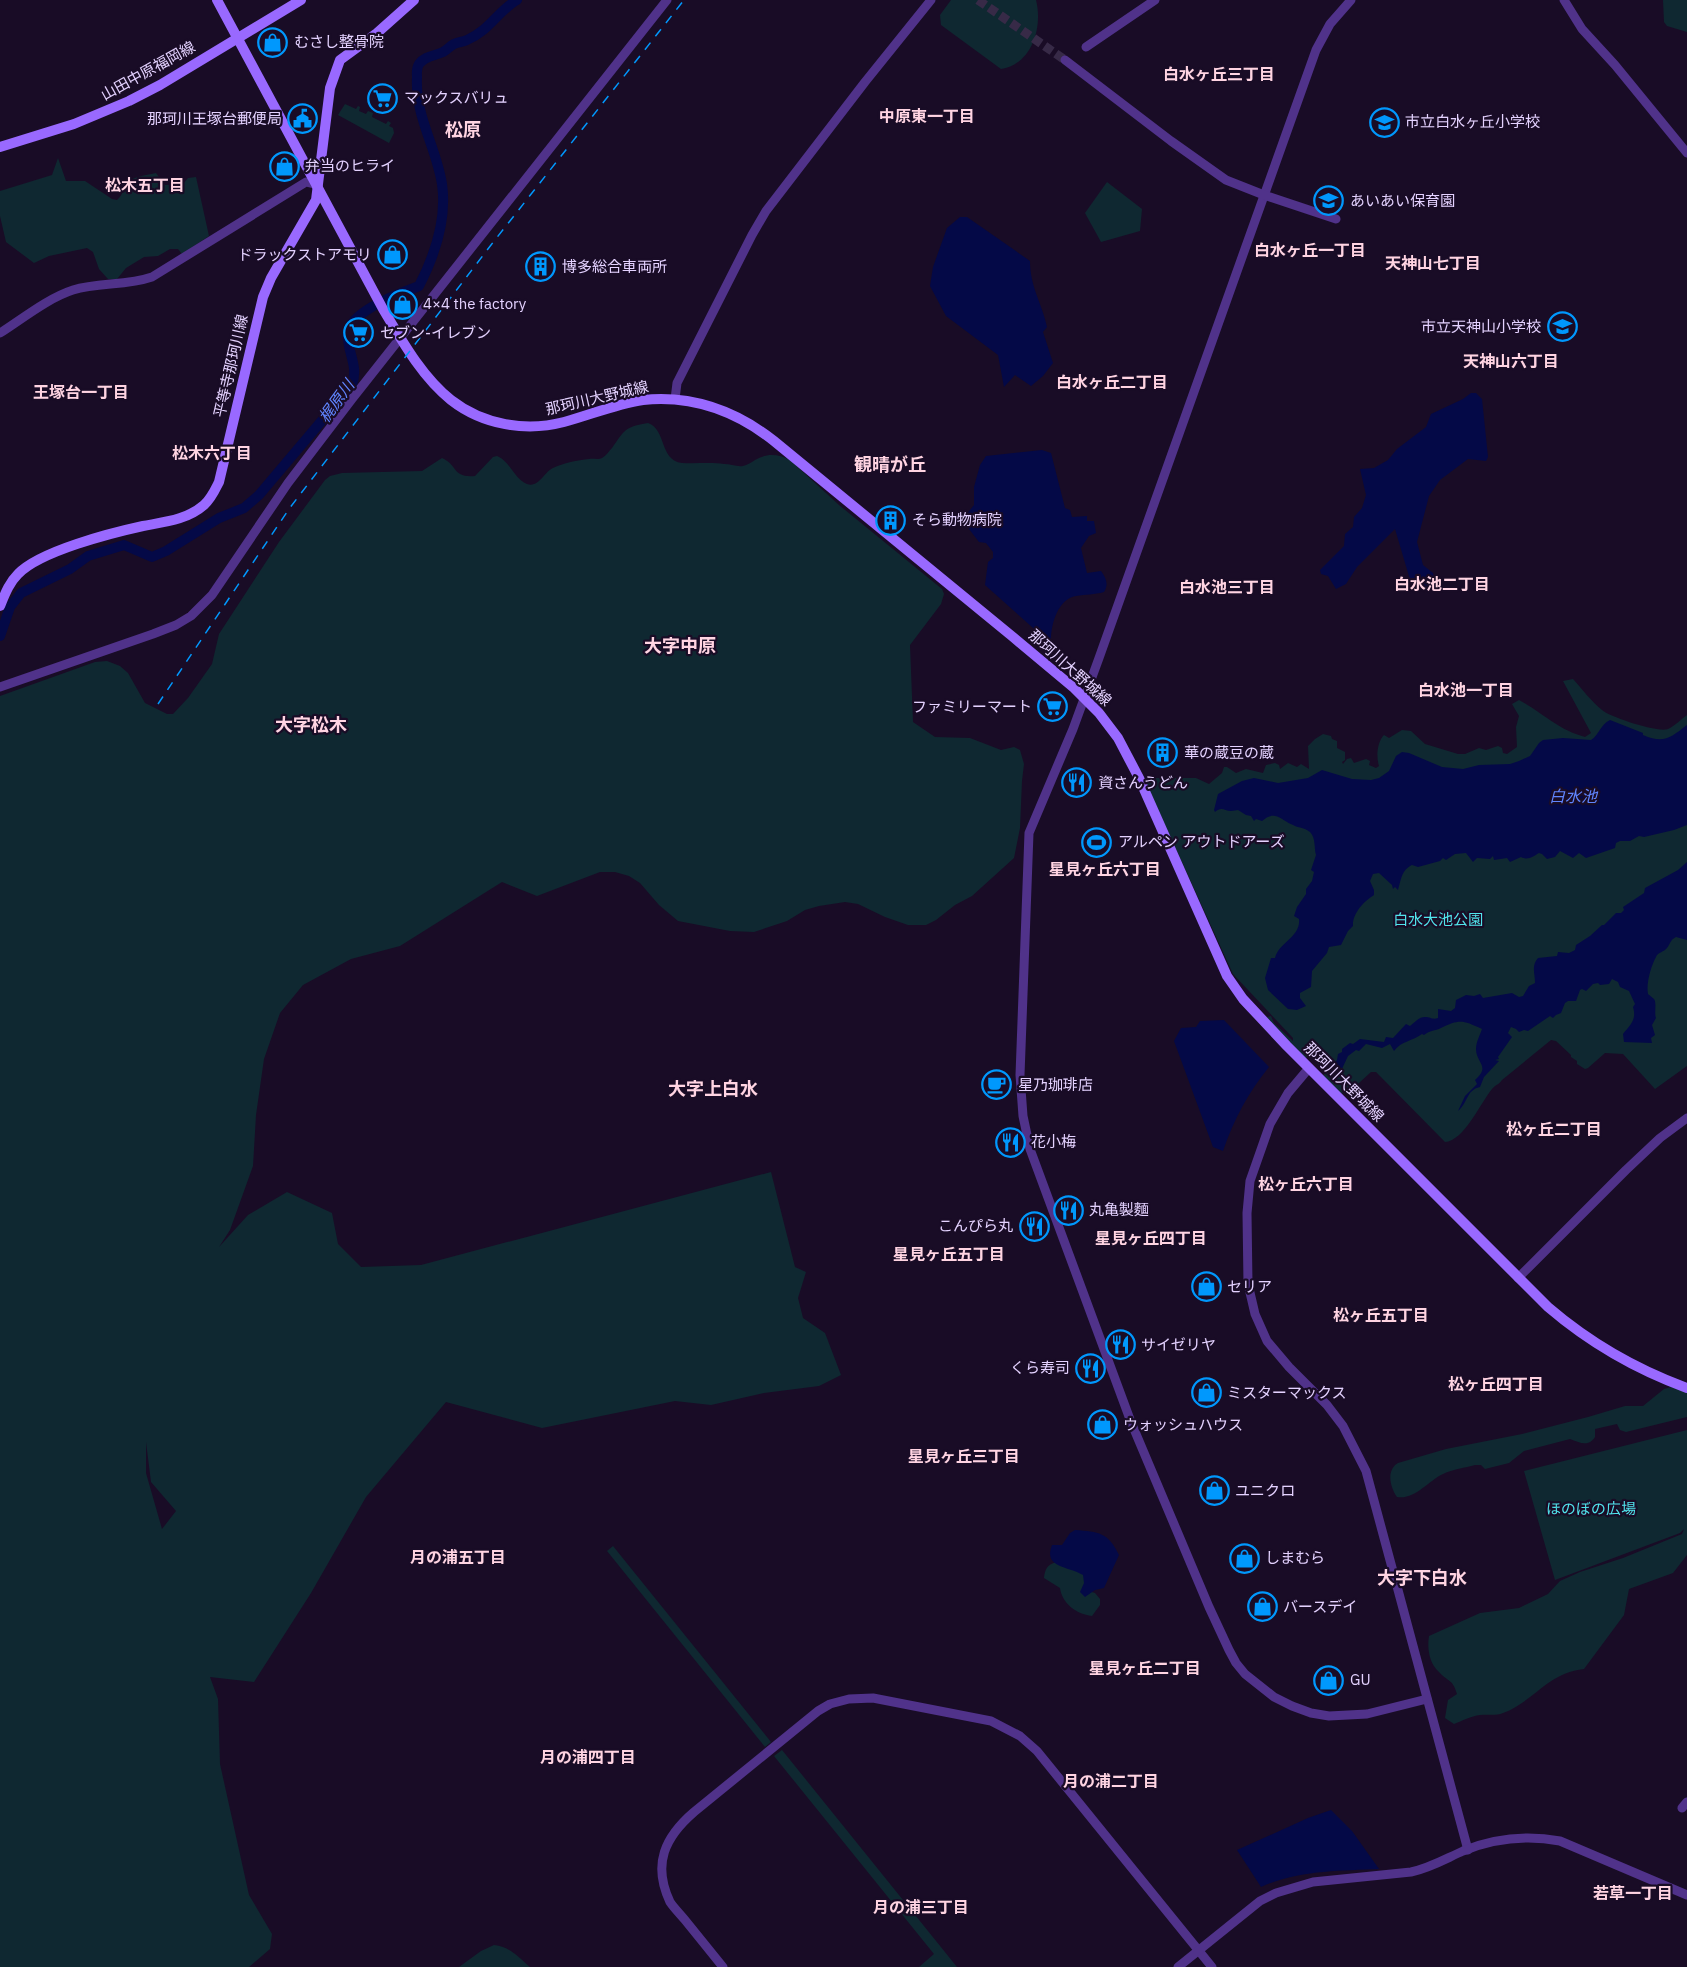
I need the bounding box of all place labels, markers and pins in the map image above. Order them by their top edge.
shop icon: むさし整骨院 [257,26,289,58]
place label: むさし整骨院 [294,32,384,51]
supermarket icon: マックスバリュ [367,82,399,114]
place label: マックスバリュ [404,88,509,107]
public building icon: 那珂川王塚台郵便局 [287,103,319,135]
school or university icon: 市立白水ヶ丘小学校 [1368,106,1400,138]
place label: 那珂川王塚台郵便局 [147,109,282,128]
place label: 市立白水ヶ丘小学校 [1405,112,1540,131]
shop icon: 弁当のヒライ [268,150,300,182]
place label: 弁当のヒライ [305,156,395,175]
school or university icon: あいあい保育園 [1313,185,1345,217]
place label: あいあい保育園 [1350,191,1455,210]
shop icon: ドラックストアモリ [377,239,409,271]
place label: ドラックストアモリ [237,245,372,264]
building icon: 博多総合車両所 [525,251,557,283]
place label: 博多総合車両所 [562,257,667,276]
shop icon: 4×4 the factory [386,288,418,320]
place label: 4×4 the factory [423,294,527,313]
school or university icon: 市立天神山小学校 [1546,311,1578,343]
supermarket icon: セブン-イレブン [343,317,375,349]
place label: 市立天神山小学校 [1421,317,1541,336]
place label: セブン-イレブン [380,323,491,342]
building icon: そら動物病院 [875,504,907,536]
place label: そら動物病院 [912,510,1002,529]
supermarket icon: ファミリーマート [1037,691,1069,723]
place label: ファミリーマート [912,697,1032,716]
building icon: 華の蔵豆の蔵 [1147,737,1179,769]
place label: 華の蔵豆の蔵 [1184,743,1274,762]
restaurant icon: 資さんうどん [1061,767,1093,799]
place label: 資さんうどん [1098,773,1188,792]
sports icon: アルペン アウトドアーズ [1081,826,1113,858]
place label: アルペン アウトドアーズ [1118,832,1285,851]
cafe icon: 星乃珈琲店 [981,1069,1013,1101]
place label: 星乃珈琲店 [1018,1075,1093,1094]
restaurant icon: 花小梅 [994,1126,1026,1158]
place label: 花小梅 [1031,1132,1076,1151]
restaurant icon: 丸亀製麵 [1052,1194,1084,1226]
place label: 丸亀製麵 [1089,1200,1149,1219]
restaurant icon: こんぴら丸 [1018,1210,1050,1242]
place label: こんぴら丸 [938,1216,1013,1235]
shop icon: セリア [1190,1271,1222,1303]
place label: セリア [1227,1277,1272,1296]
restaurant icon: サイゼリヤ [1104,1329,1136,1361]
place label: サイゼリヤ [1141,1335,1216,1354]
restaurant icon: くら寿司 [1075,1352,1107,1384]
place label: くら寿司 [1010,1358,1070,1377]
shop icon: ミスターマックス [1190,1377,1222,1409]
place label: ミスターマックス [1227,1383,1347,1402]
shop icon: ウォッシュハウス [1086,1409,1118,1441]
place label: ウォッシュハウス [1123,1415,1243,1434]
shop icon: ユニクロ [1198,1475,1230,1507]
place label: ユニクロ [1235,1481,1295,1500]
shop icon: しまむら [1228,1542,1260,1574]
place label: しまむら [1265,1548,1325,1567]
shop icon: バースデイ [1246,1591,1278,1623]
place label: バースデイ [1283,1597,1357,1616]
shop icon: GU [1313,1664,1345,1696]
place label: GU [1350,1670,1371,1689]

